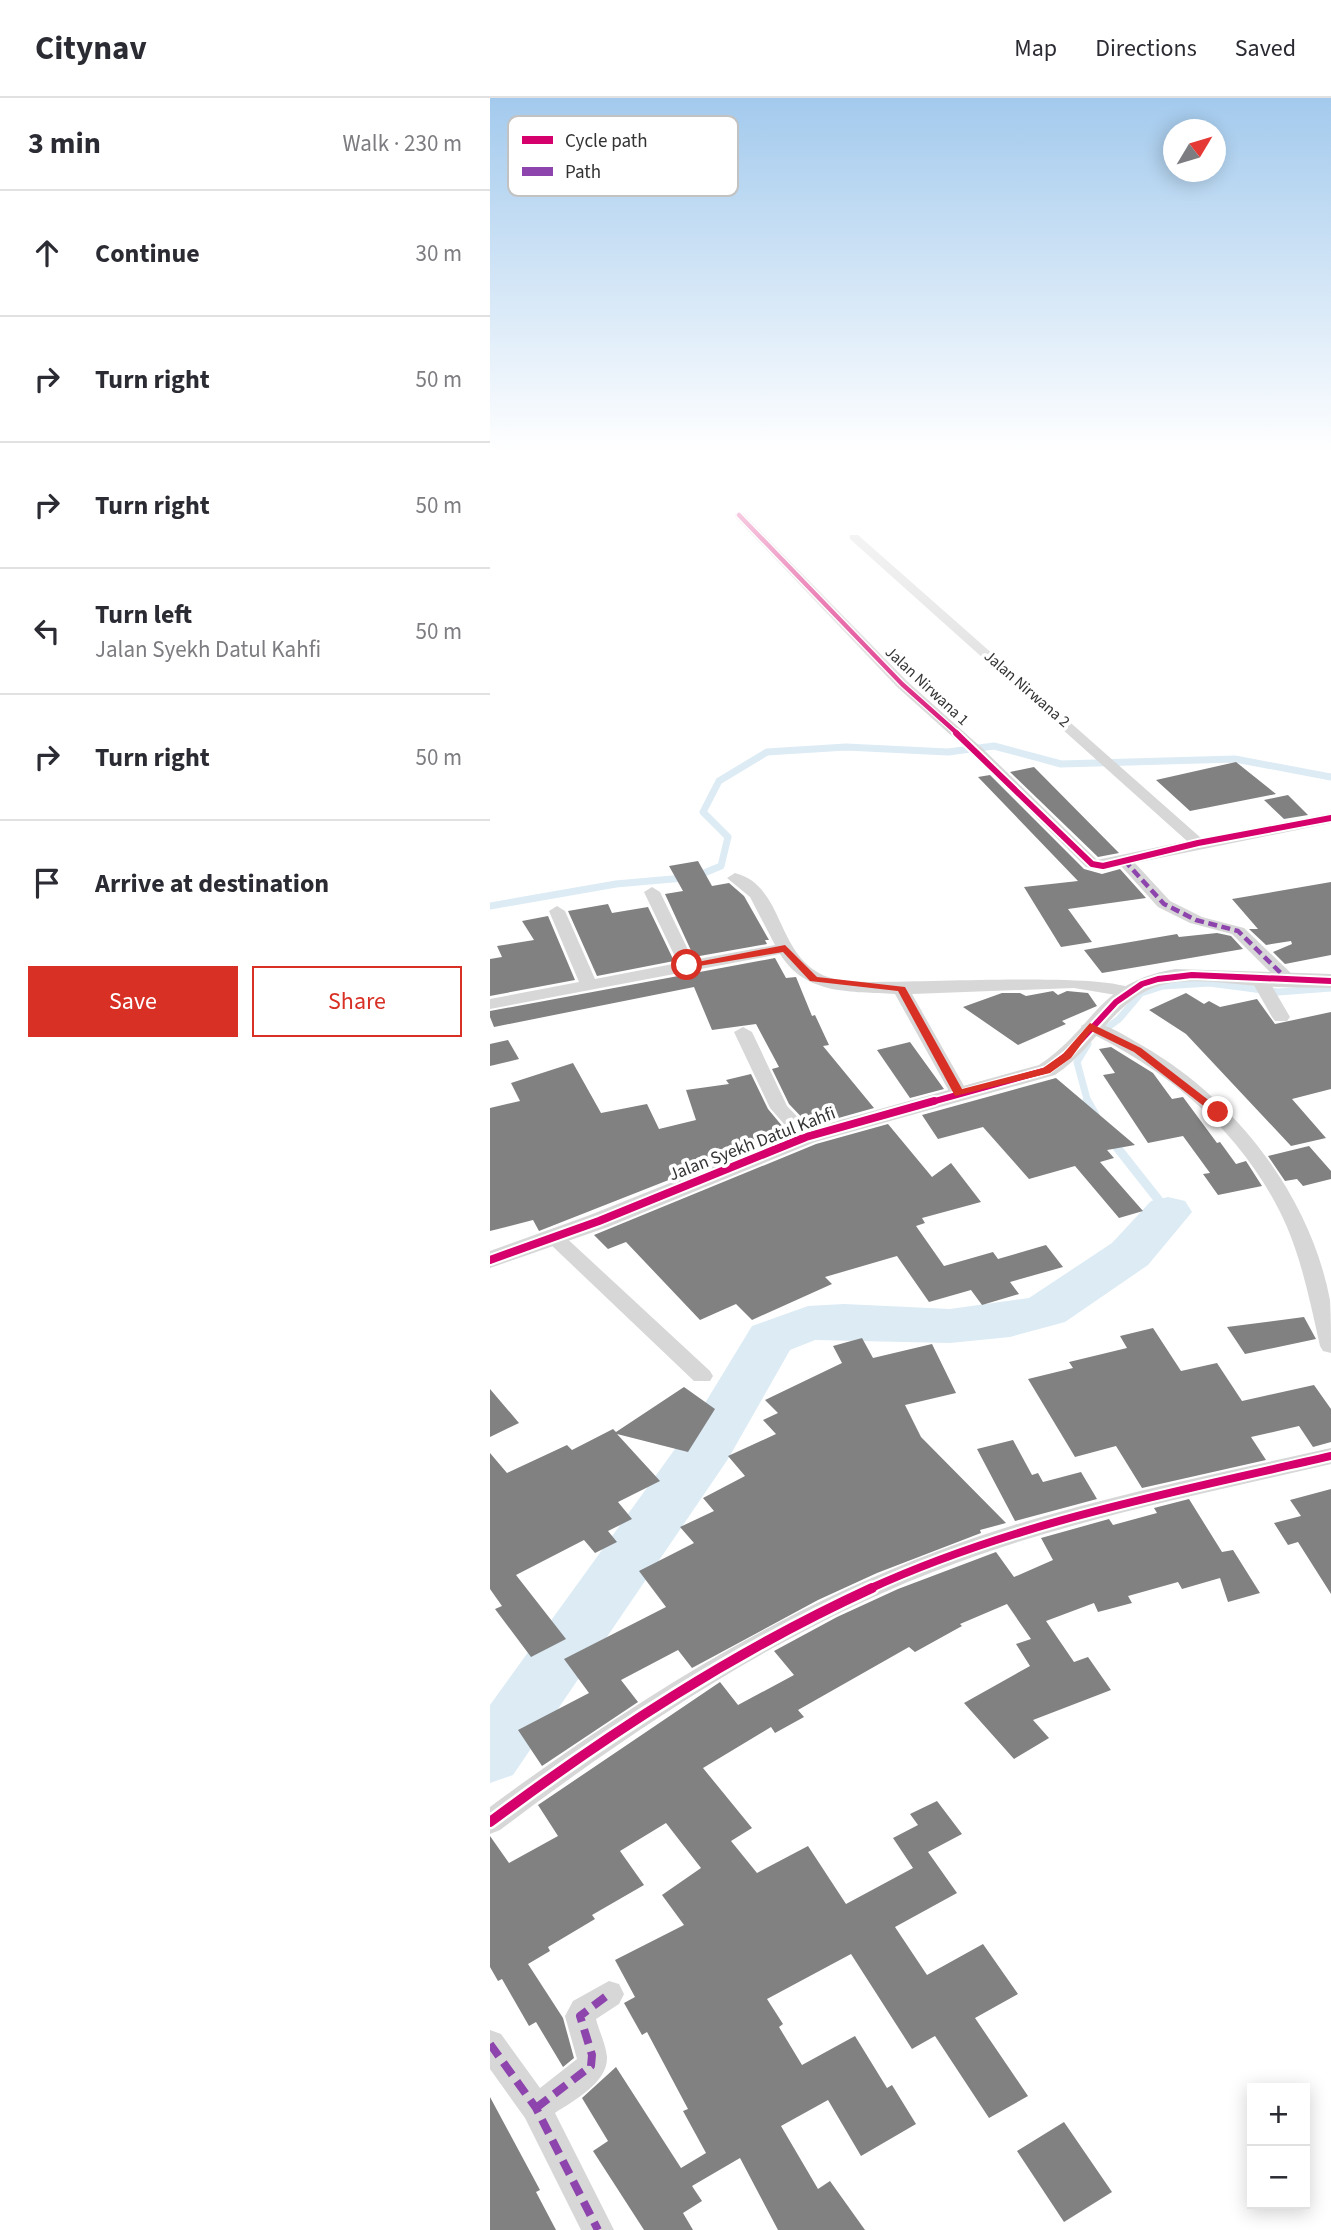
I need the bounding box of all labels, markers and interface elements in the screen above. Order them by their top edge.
text: Citynav [35,25,147,72]
text: Map [1014,31,1057,66]
text: Directions [1095,31,1197,66]
text: Saved [1235,31,1296,66]
legend [508,116,738,196]
north arrow [1163,119,1226,182]
text: 3 min [28,122,101,165]
text: Walk · 230 m [343,127,462,160]
text: Cycle path [565,128,647,155]
text: Path [565,159,601,186]
icon: ahead [28,234,66,272]
text: Continue [95,235,200,272]
text: 30 m [415,237,462,270]
icon: right [28,360,66,398]
text: Turn right [95,361,210,398]
text: 50 m [415,363,462,396]
icon: right [28,486,66,524]
text: Turn right [95,487,210,524]
text: 50 m [415,489,462,522]
text: Turn left [95,596,192,633]
icon: left [28,612,66,650]
text: 50 m [415,615,462,648]
text: Jalan Syekh Datul Kahfi [95,633,321,666]
street label: Jalan Nirwana 1 [880,641,974,731]
street label: Jalan Nirwana 2 [979,645,1075,733]
icon: right [28,738,66,776]
text: Turn right [95,739,210,776]
text: 50 m [415,741,462,774]
icon: arrive [28,864,66,902]
text: Arrive at destination [95,865,329,902]
route start [671,949,702,980]
button: Save [28,966,238,1037]
button: Share [252,966,462,1037]
route end [1202,1096,1233,1127]
street label: Jalan Syekh Datul Kahfi [665,1101,839,1187]
map controls [1247,2083,1310,2209]
button: + [1247,2083,1310,2146]
button: − [1247,2146,1310,2209]

